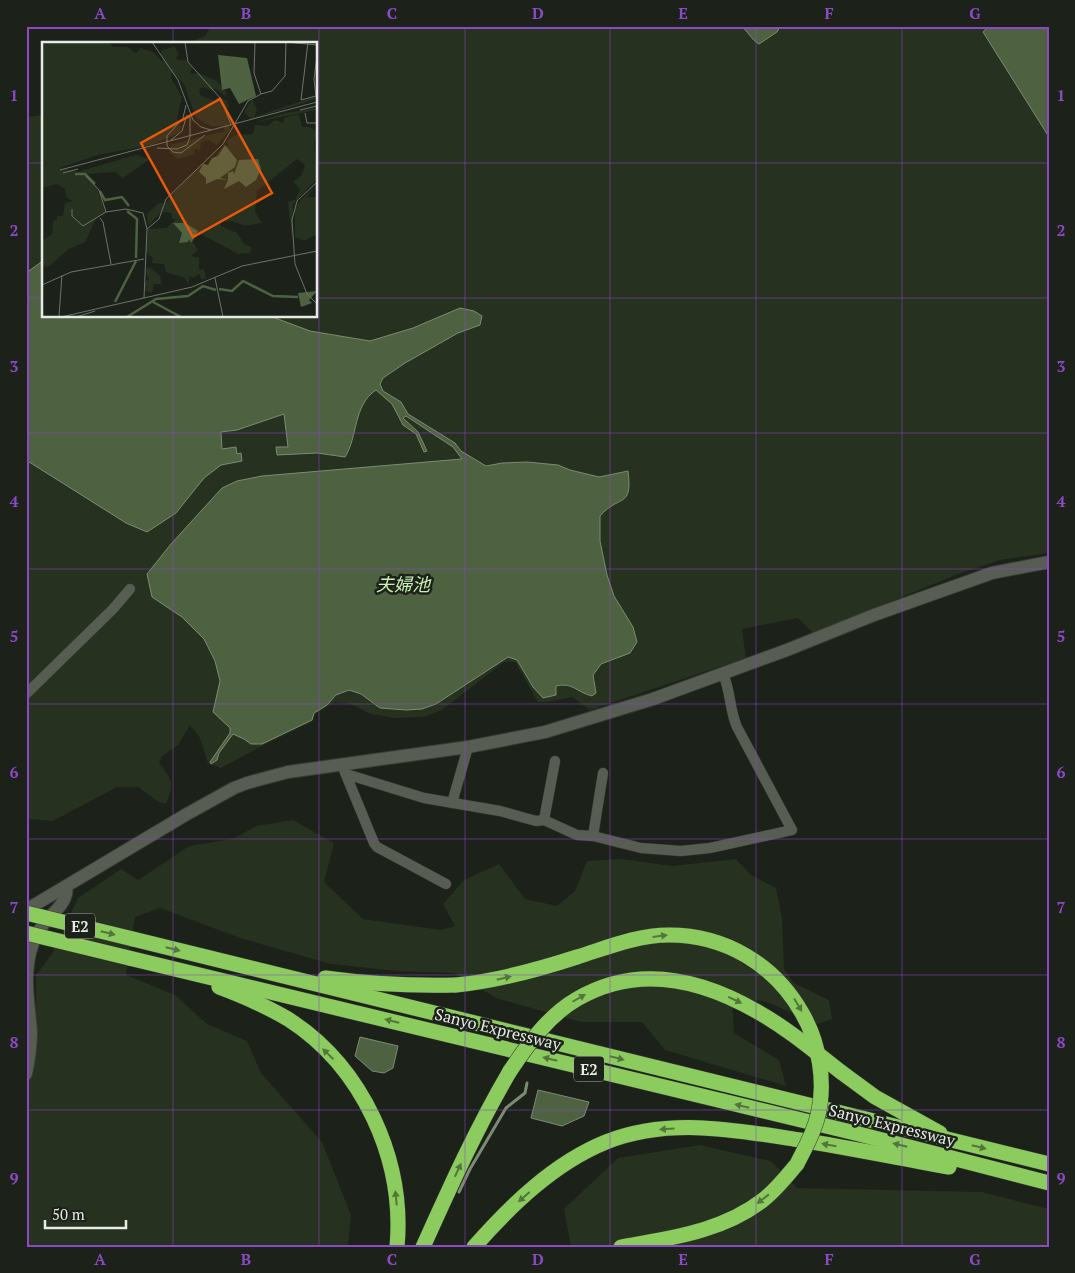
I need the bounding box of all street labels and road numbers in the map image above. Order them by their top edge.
road number: E2 [65,914,95,938]
street label: Sanyo Expressway [433,1003,564,1056]
road number: E2 [574,1056,604,1082]
street label: Sanyo Expressway [827,1099,958,1152]

